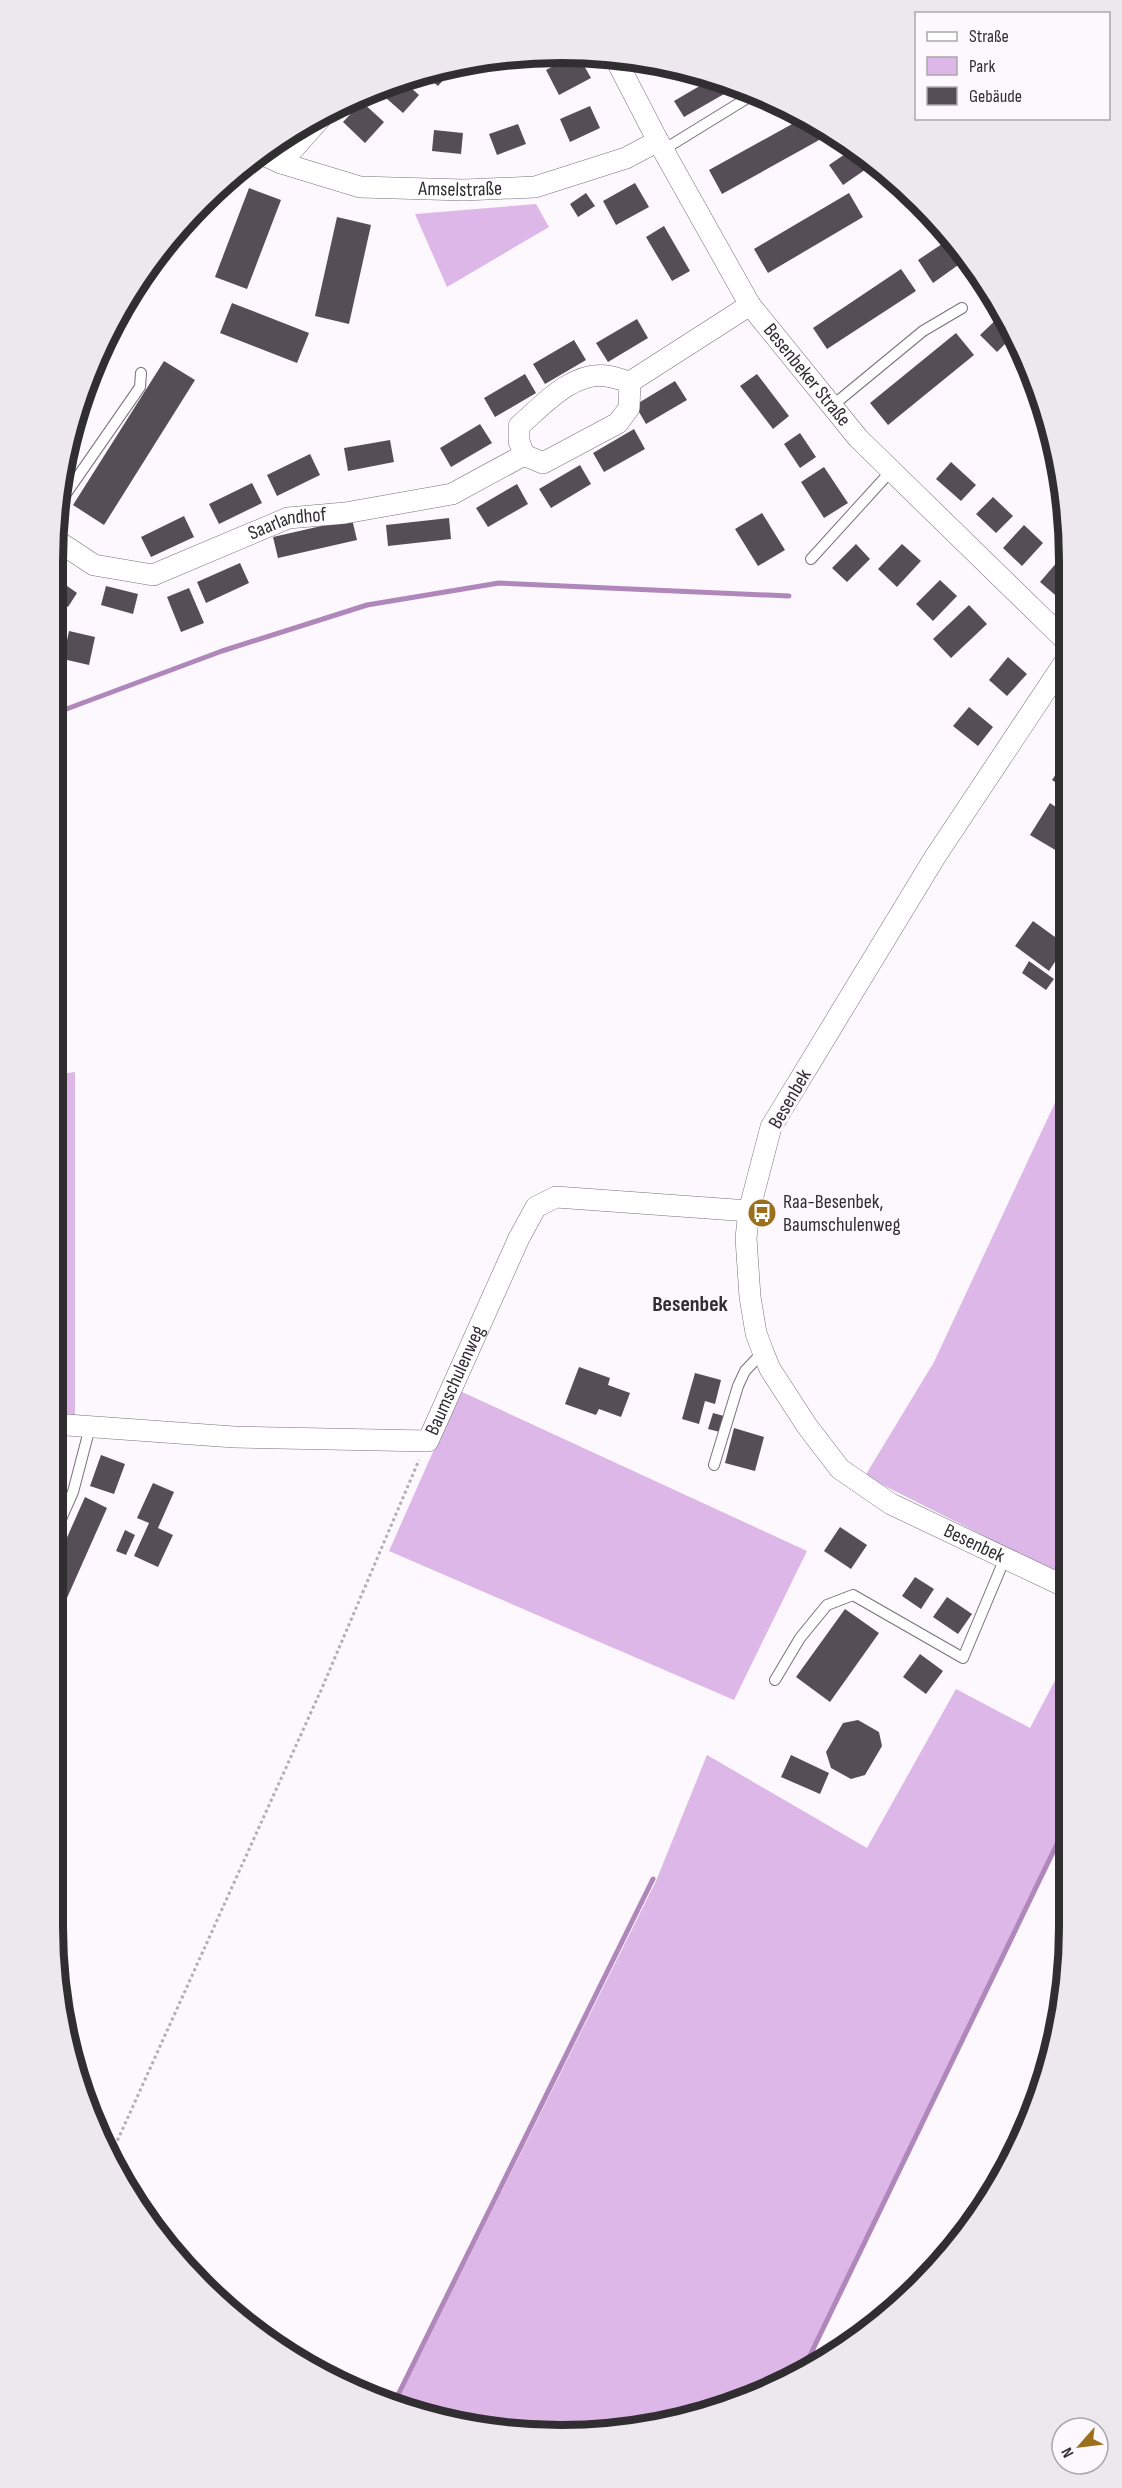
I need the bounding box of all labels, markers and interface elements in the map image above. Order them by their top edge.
legend [915,12,1110,120]
text: Straße [969,26,1009,47]
text: Park [969,56,995,77]
text: Gebäude [969,86,1022,107]
street label: Amselstraße [417,176,503,202]
street label: Besenbeker Straße [758,319,856,431]
street label: Saarlandhof [244,503,328,545]
street label: Besenbek [763,1065,817,1133]
place label: Raa-Besenbek, Baumschulenweg [783,1190,900,1237]
bus stop icon: Raa-Besenbek, Baumschulenweg [746,1197,778,1229]
district label: Besenbek [652,1291,729,1318]
street label: Baumschulenweg [420,1322,490,1439]
street label: Besenbek [940,1519,1009,1568]
north arrow [1050,2416,1110,2476]
text: N [1058,2444,1078,2461]

